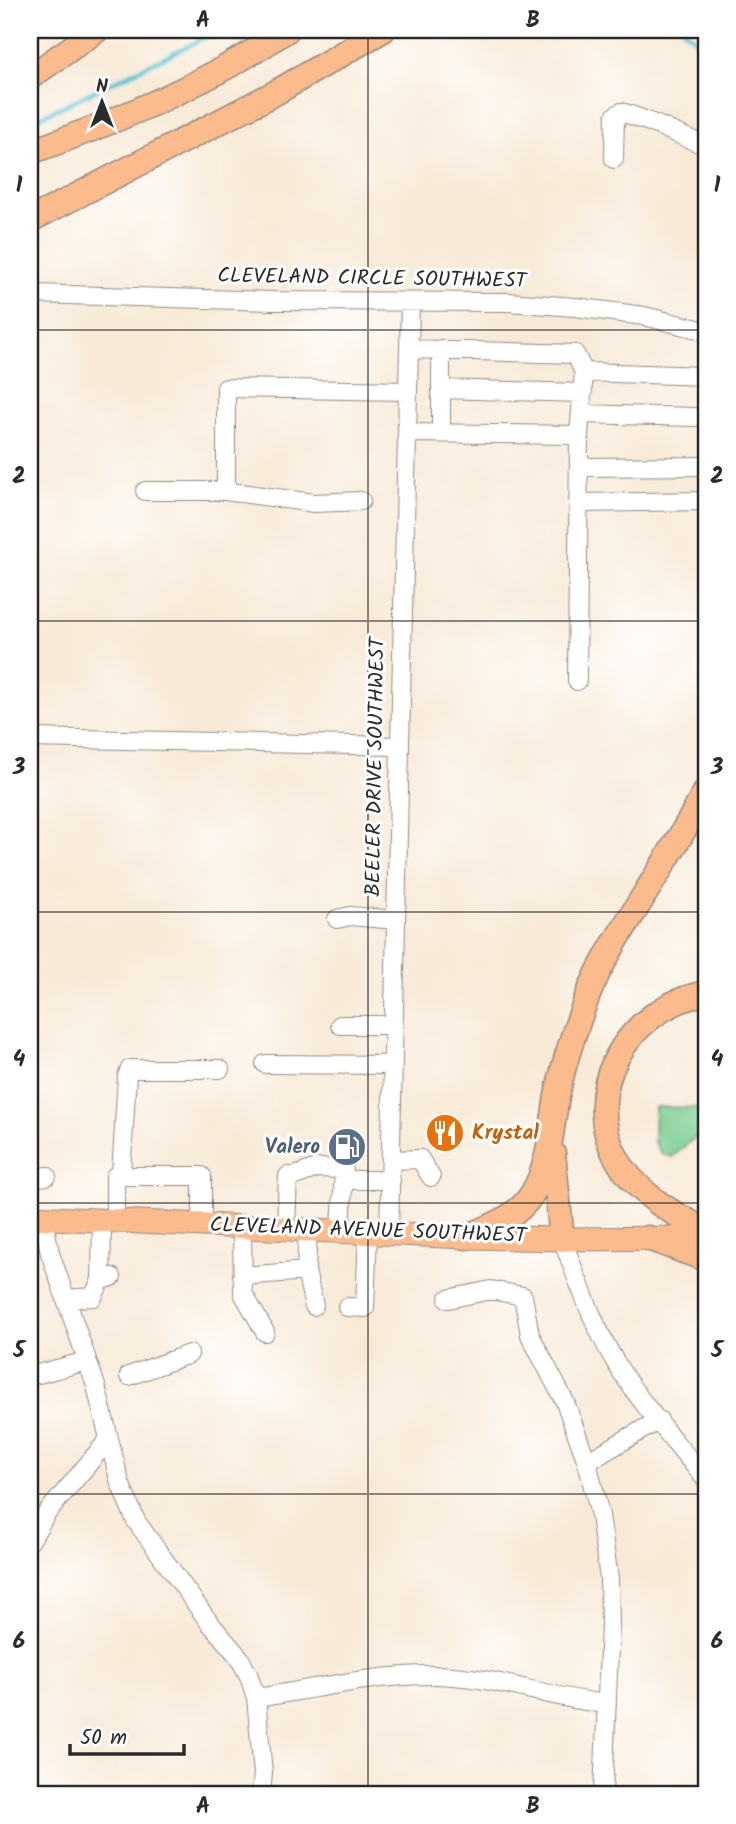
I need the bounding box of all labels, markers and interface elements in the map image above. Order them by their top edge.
text: A [196,3,210,39]
text: B [526,3,540,39]
north arrow [66,66,136,136]
text: N [96,72,108,102]
text: 1 [16,168,23,204]
text: 1 [714,168,721,204]
street label: CLEVELAND CIRCLE SOUTHWEST [217,260,529,298]
text: 2 [12,459,26,495]
text: 2 [710,459,724,495]
street label: BEELER DRIVE SOUTHWEST [357,635,395,897]
text: 3 [12,750,26,786]
text: 3 [710,750,724,786]
text: 4 [13,1042,26,1078]
text: 4 [711,1042,724,1078]
restaurant icon: Krystal [424,1112,466,1154]
place label: Krystal [472,1117,539,1150]
fuel station icon: Valero [326,1126,368,1168]
place label: Valero [265,1131,320,1164]
street label: CLEVELAND AVENUE SOUTHWEST [209,1209,529,1253]
text: 5 [12,1333,27,1369]
text: 5 [710,1333,725,1369]
text: 6 [13,1624,25,1660]
text: 6 [711,1624,723,1660]
scale bar [70,1712,184,1756]
text: 50 m [80,1722,127,1755]
text: A [196,1789,210,1824]
text: B [526,1789,540,1824]

